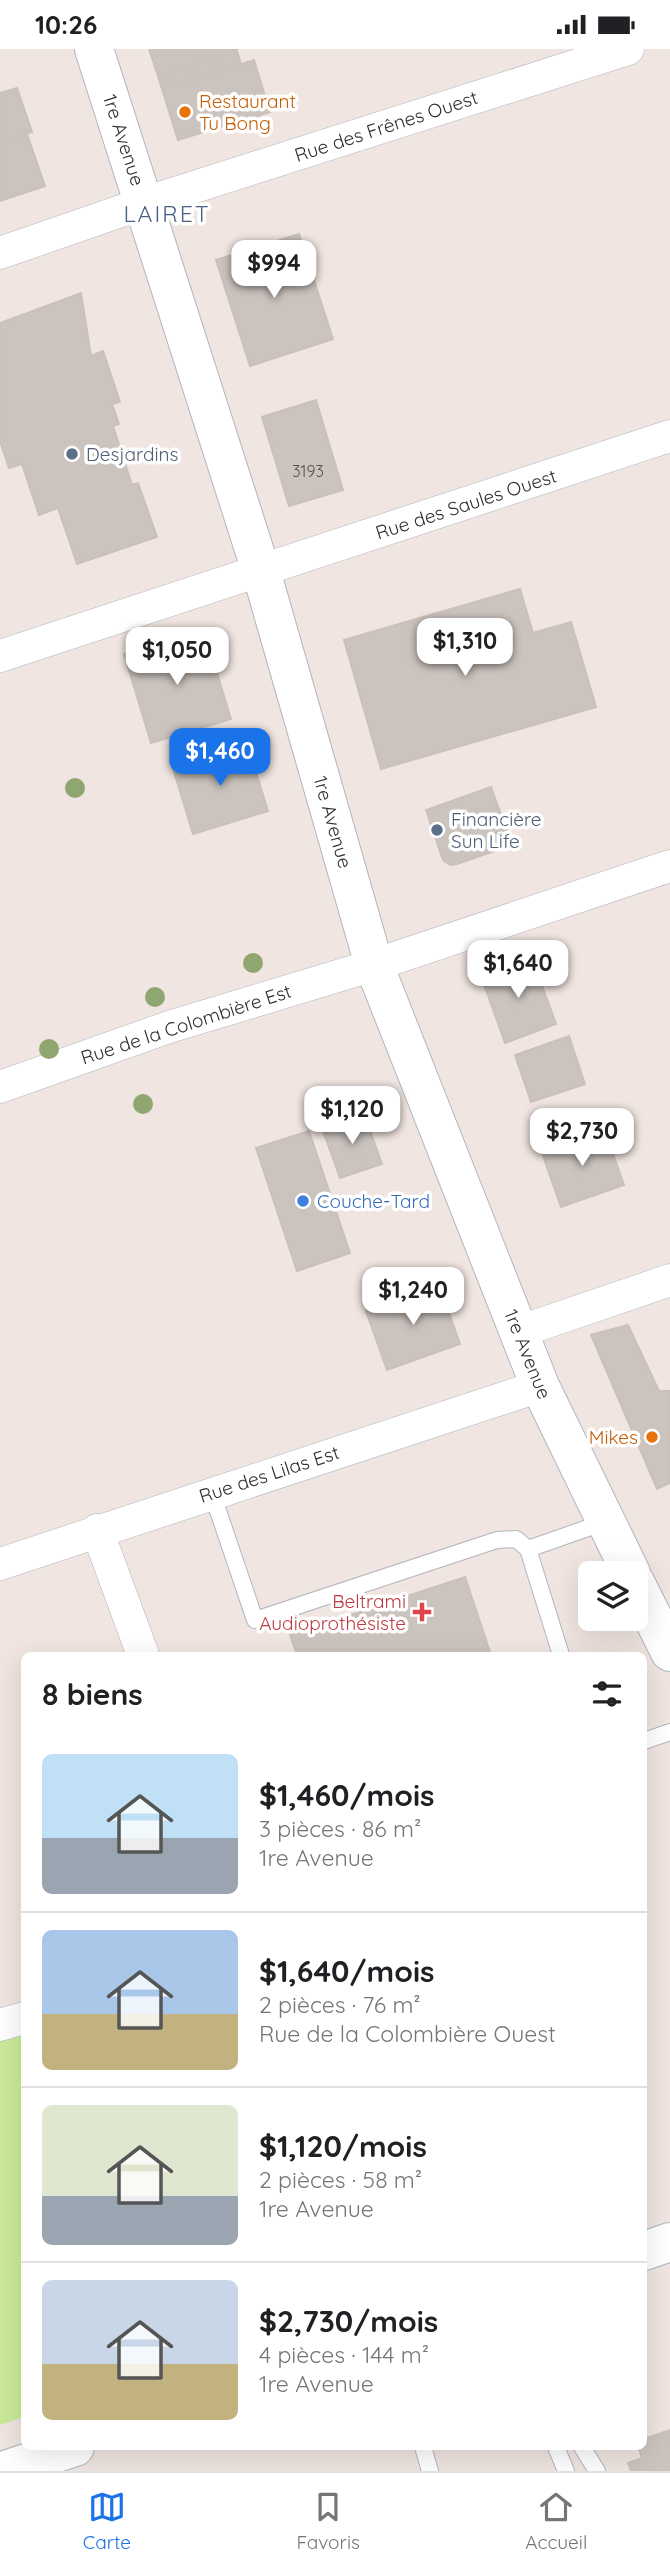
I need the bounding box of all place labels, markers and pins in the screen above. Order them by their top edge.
place label: Restaurant Tu Bong [199,89,296,135]
marker: Restaurant Tu Bong [177,104,193,120]
pin: $994 [233,240,315,300]
place label: Desjardins [86,442,179,466]
marker: Desjardins [64,446,80,462]
pin: $1,310 [408,619,522,678]
pin: $1,050 [120,627,234,687]
pin: $1,460 [163,729,277,788]
place label: Financière Sun Life [451,807,542,853]
marker: Financière Sun Life [429,822,445,838]
pin: $1,640 [461,941,575,1000]
pin: $1,120 [295,1087,409,1146]
pin: $2,730 [525,1109,639,1168]
place label: Couche-Tard [317,1189,430,1213]
marker: Couche-Tard [295,1193,311,1209]
pin: $1,240 [356,1267,470,1327]
place label: Mikes [589,1425,638,1449]
marker: Mikes [644,1429,660,1445]
place label: Beltrami Audioprothésiste [259,1589,406,1635]
marker: Beltrami Audioprothésiste [412,1602,432,1622]

